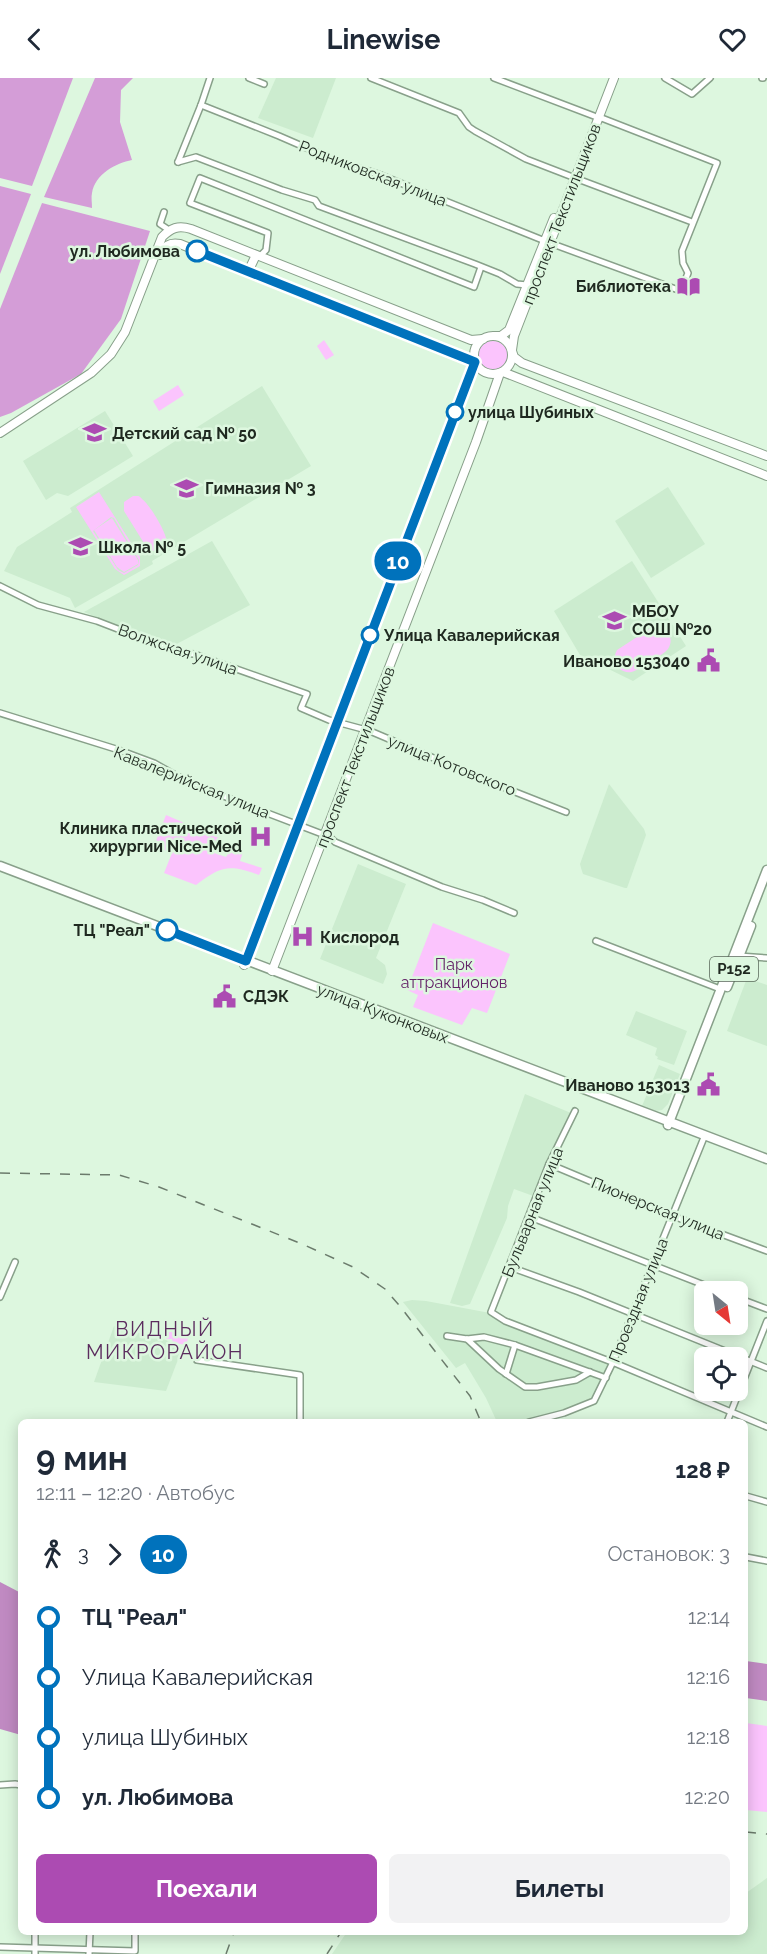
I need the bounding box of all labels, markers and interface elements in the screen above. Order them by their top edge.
icon: back [18,23,51,56]
icon: heart [716,23,749,56]
text: Linewise [327,24,440,55]
street label: проспект Текстильщиков [518,121,605,307]
street label: Родниковская улица [296,137,449,210]
marker: ул. Любимова [186,240,208,262]
place label: ул. Любимова [70,242,180,261]
library icon: Библиотека [676,273,702,299]
place label: Библиотека [576,277,671,296]
marker: улица Шубиных [446,403,464,421]
place label: улица Шубиных [468,403,594,422]
school or university icon: Детский сад № 50 [81,420,107,446]
place label: Детский сад № 50 [112,424,257,443]
school or university icon: Гимназия № 3 [174,475,200,501]
place label: Гимназия № 3 [205,479,316,498]
school or university icon: Школа № 5 [67,534,93,560]
place label: Школа № 5 [98,538,186,557]
line badge: 10 [371,542,425,580]
text: 10 [386,549,410,574]
place label: МБОУ СОШ №20 [632,602,712,639]
school or university icon: МБОУ СОШ №20 [601,607,627,633]
street label: Волжская улица [116,620,240,679]
marker: Улица Кавалерийская [361,626,379,644]
place label: Улица Кавалерийская [383,626,560,645]
public building icon: Иваново 153040 [695,648,721,674]
place label: Иваново 153040 [563,652,690,671]
street label: проспект Текстильщиков [312,664,399,850]
street label: улица Котовского [385,731,519,800]
street label: Кавалерийская улица [111,742,273,822]
place label: Клиника пластической хирургии Nice-Med [60,819,242,856]
hospital icon: Клиника пластической хирургии Nice-Med [247,824,273,850]
marker: ТЦ "Реал" [156,919,178,941]
place label: ТЦ "Реал" [74,921,150,940]
hospital icon: Кислород [289,924,315,950]
place label: Кислород [320,928,399,947]
park label: Парк аттракционов [401,955,507,992]
road number: Р152 [710,957,758,981]
street label: улица Куконковых [314,980,451,1047]
public building icon: СДЭК [212,983,238,1009]
place label: СДЭК [243,987,289,1006]
public building icon: Иваново 153013 [695,1072,721,1098]
place label: Иваново 153013 [565,1076,690,1095]
street label: Бульварная улица [498,1144,567,1280]
street label: Пионерская улица [588,1173,727,1244]
street label: Проездная улица [605,1235,672,1365]
north arrow [694,1281,748,1335]
map controls [694,1281,748,1401]
district label: ВИДНЫЙ МИКРОРАЙОН [86,1317,244,1364]
button: locate [694,1347,748,1401]
text: 9 мин [36,1439,128,1478]
text: 128 ₽ [675,1457,730,1483]
text: 12:11 – 12:20 · Автобус [36,1481,235,1505]
icon: walk [36,1538,69,1571]
icon: forward [98,1538,131,1571]
text: 3 [78,1542,89,1566]
text: 10 [152,1542,175,1567]
text: Остановок: 3 [608,1542,730,1566]
text: ТЦ "Реал" [82,1604,187,1630]
text: 12:14 [688,1605,730,1629]
text: Улица Кавалерийская [82,1664,313,1690]
text: 12:16 [687,1665,730,1689]
text: улица Шубиных [82,1724,248,1750]
text: 12:18 [687,1725,730,1749]
text: ул. Любимова [82,1784,233,1810]
text: 12:20 [685,1785,730,1809]
button: Поехали [36,1854,377,1923]
button: Билеты [389,1854,730,1923]

